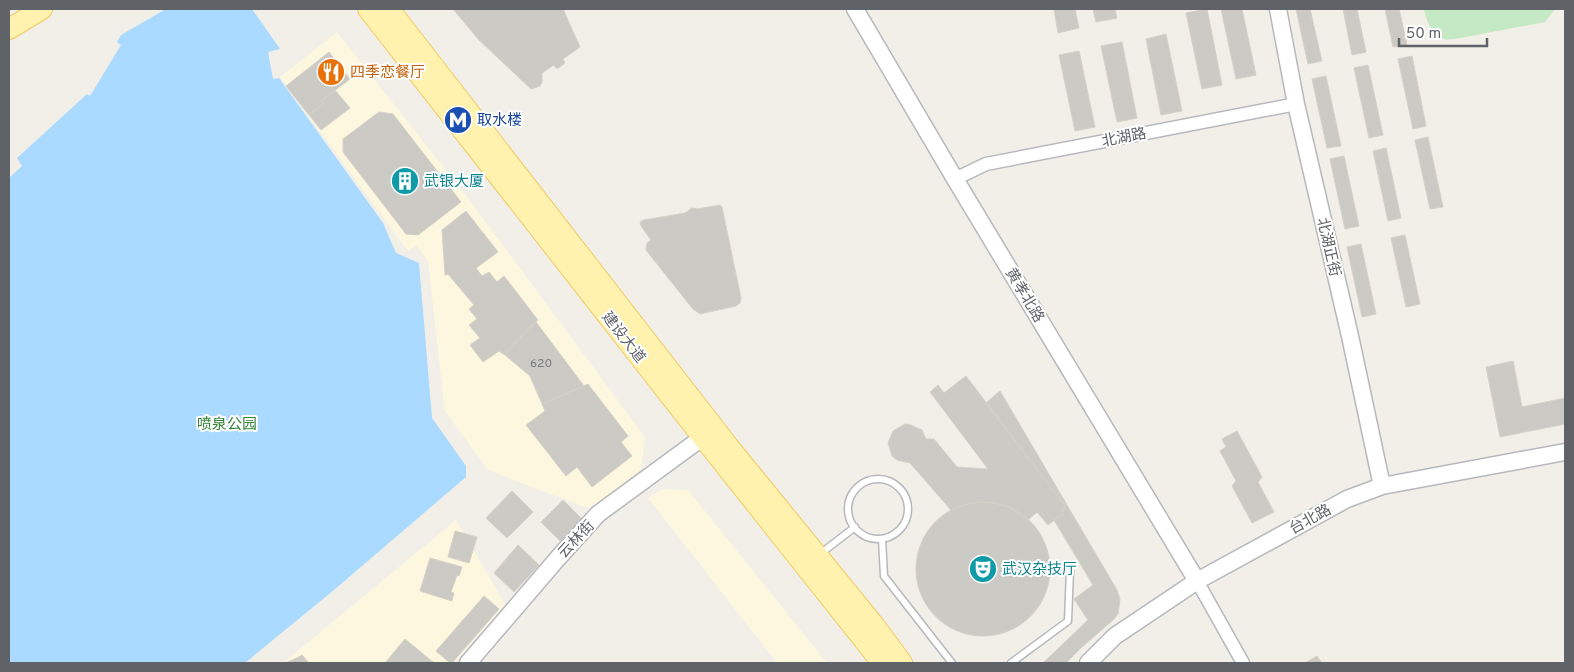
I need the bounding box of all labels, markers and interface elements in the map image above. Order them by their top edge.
scale bar [1399,15,1486,47]
text: 50 m [1406,25,1441,44]
restaurant icon: 四季恋餐厅 [316,57,346,87]
place label: 四季恋餐厅 [350,64,425,83]
metro station icon: 取水楼 [443,105,473,135]
place label: 取水楼 [477,112,522,131]
street label: 北湖路 [1100,124,1148,152]
building icon: 武银大厦 [390,166,420,196]
place label: 武银大厦 [424,173,484,192]
street label: 北湖正街 [1312,216,1345,279]
street label: 黄孝北路 [1000,265,1048,326]
street label: 建设大道 [597,308,649,367]
house number: 620 [530,356,552,372]
park label: 喷泉公园 [197,416,257,435]
street label: 台北路 [1286,500,1335,540]
street label: 云林街 [555,517,599,563]
theatre icon: 武汉杂技厅 [968,554,998,584]
place label: 武汉杂技厅 [1002,561,1077,580]

